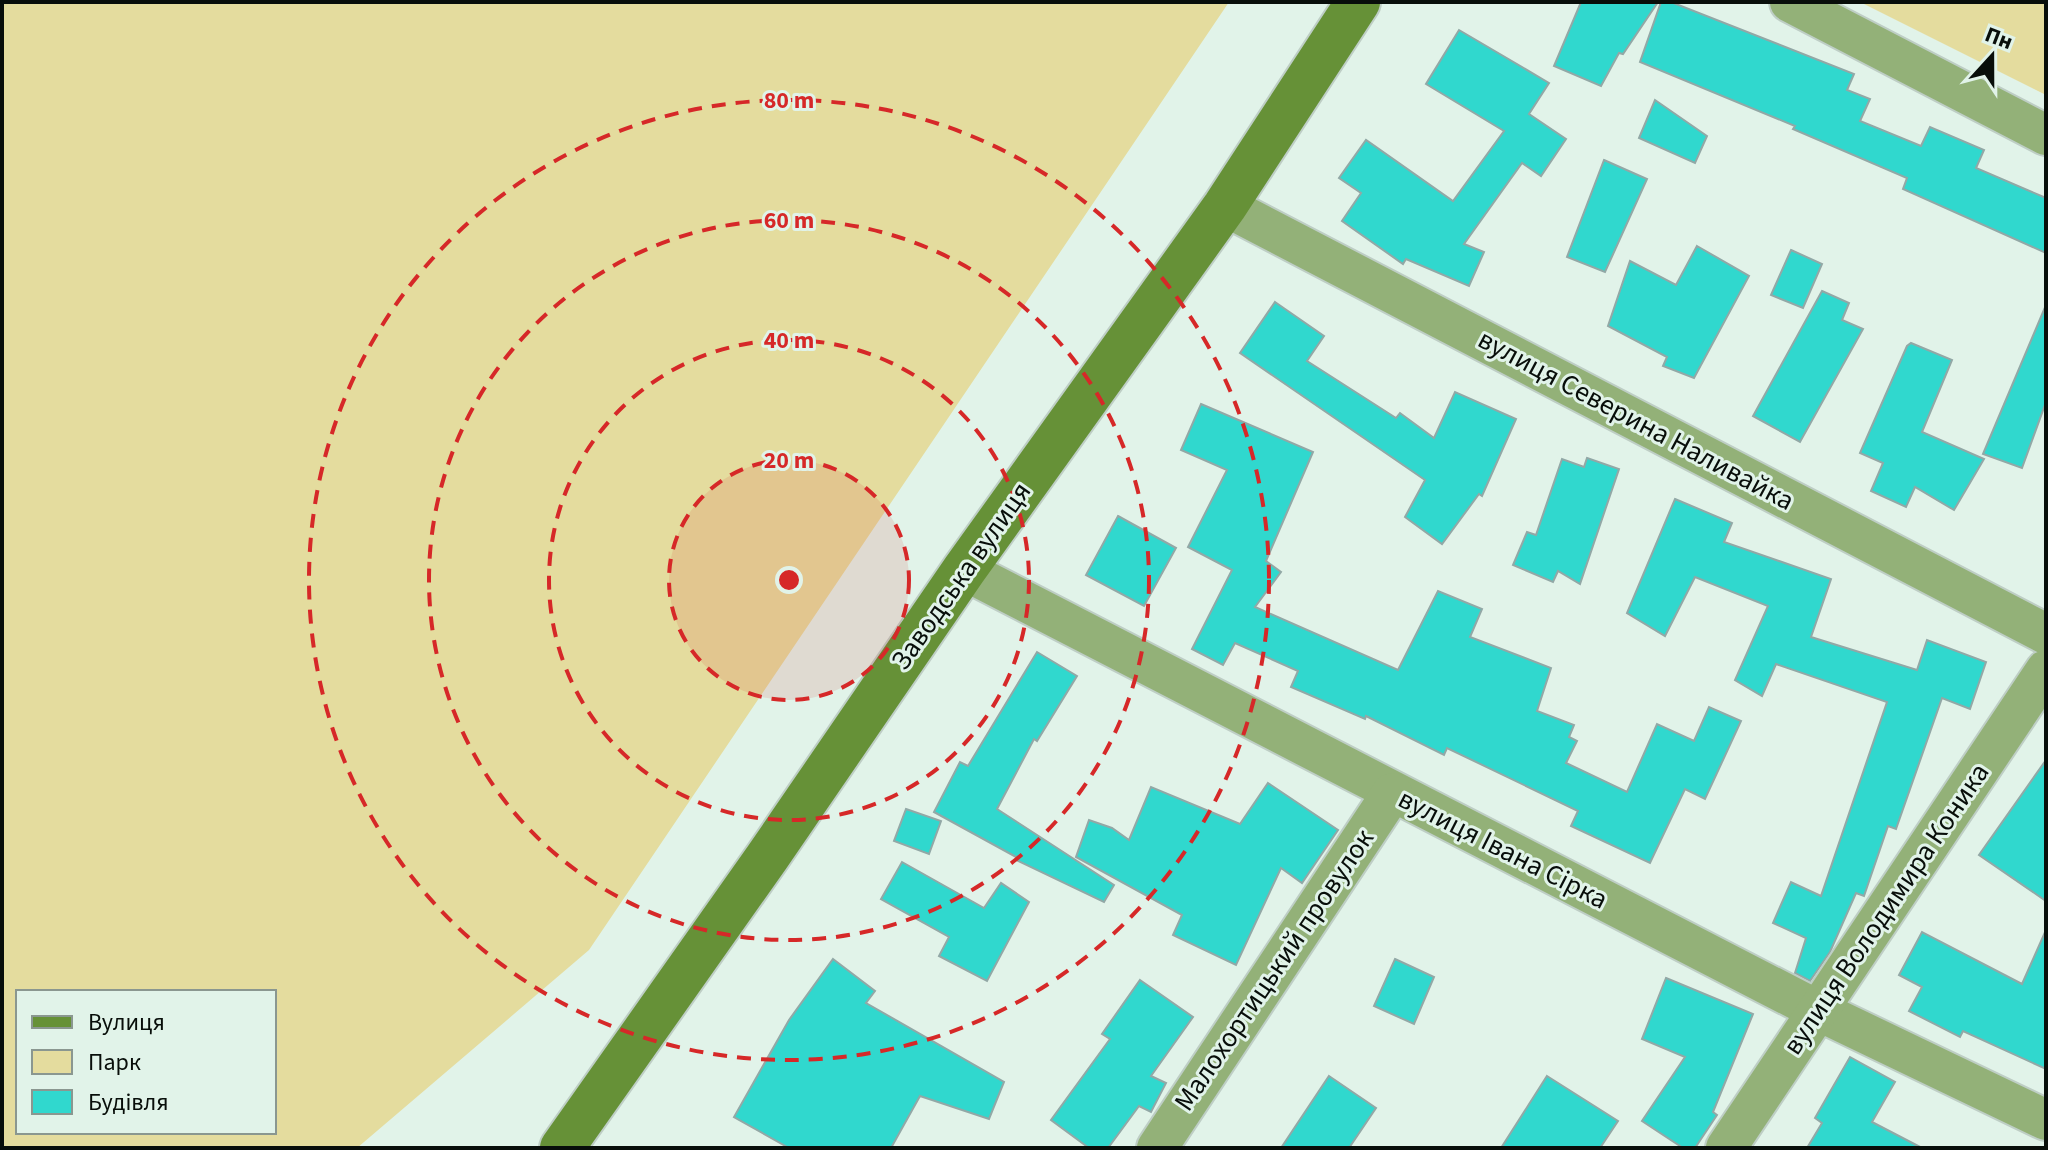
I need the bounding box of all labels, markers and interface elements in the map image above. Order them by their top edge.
north arrow [1952,16,2032,96]
text: Пн [1980,18,2017,58]
text: 80 m [764,83,814,118]
text: 60 m [764,203,814,238]
street label: вулиця Северина Наливайка [1471,319,1801,521]
text: 40 m [764,323,814,358]
text: 20 m [764,443,814,478]
street label: Заводська вулиця [881,474,1041,678]
centre of rings [775,566,803,594]
street label: вулиця Володимира Коника [1773,755,1999,1063]
street label: вулиця Івана Сірка [1391,779,1615,919]
street label: Малохортицький провулок [1164,821,1384,1119]
legend [16,990,276,1134]
text: Вулиця [88,1005,165,1040]
text: Парк [88,1045,141,1080]
text: Будівля [88,1085,169,1120]

